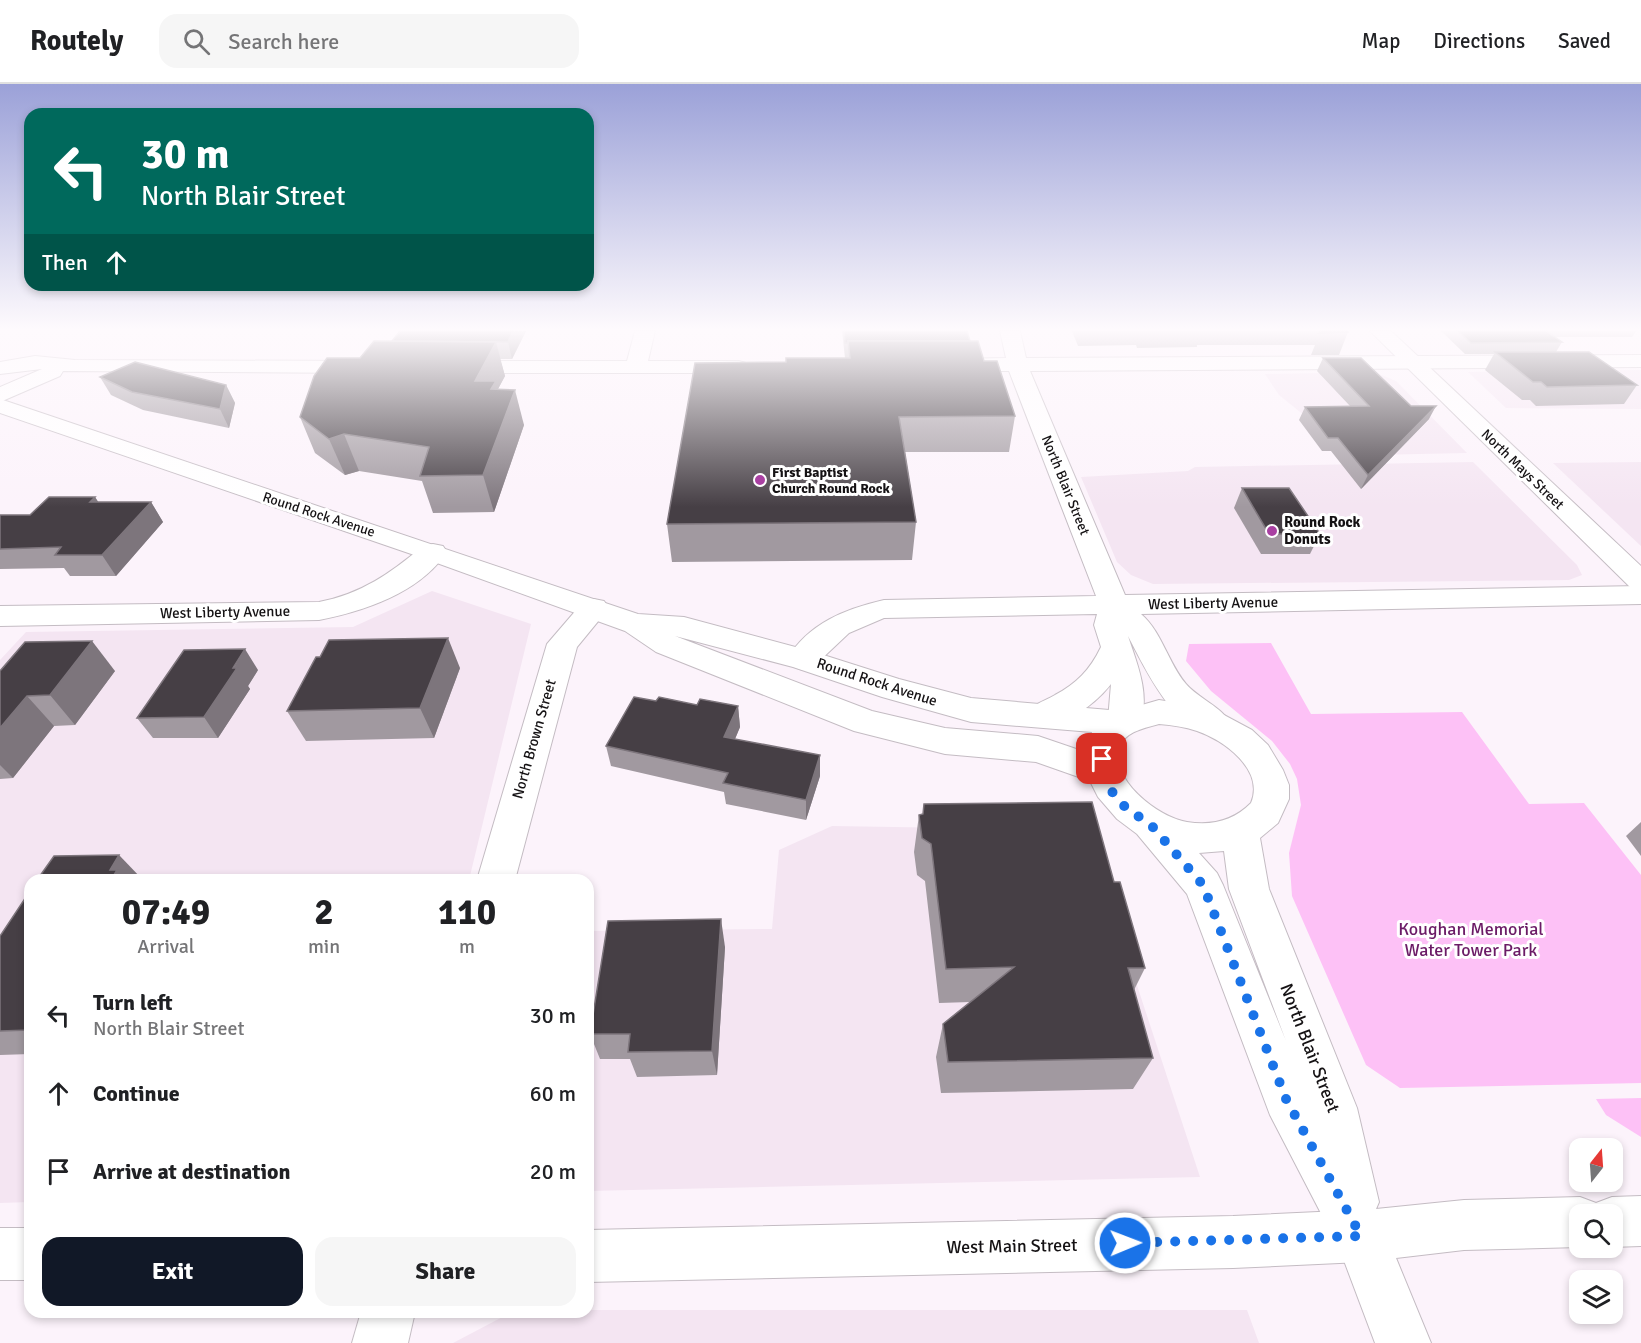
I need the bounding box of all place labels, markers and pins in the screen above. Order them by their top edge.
place label: First Baptist Church Round Rock [772,464,891,497]
marker: First Baptist Church Round Rock [753,473,767,487]
place label: Round Rock Donuts [1284,513,1361,548]
marker: Round Rock Donuts [1265,524,1279,538]
pin [1076,733,1127,784]

